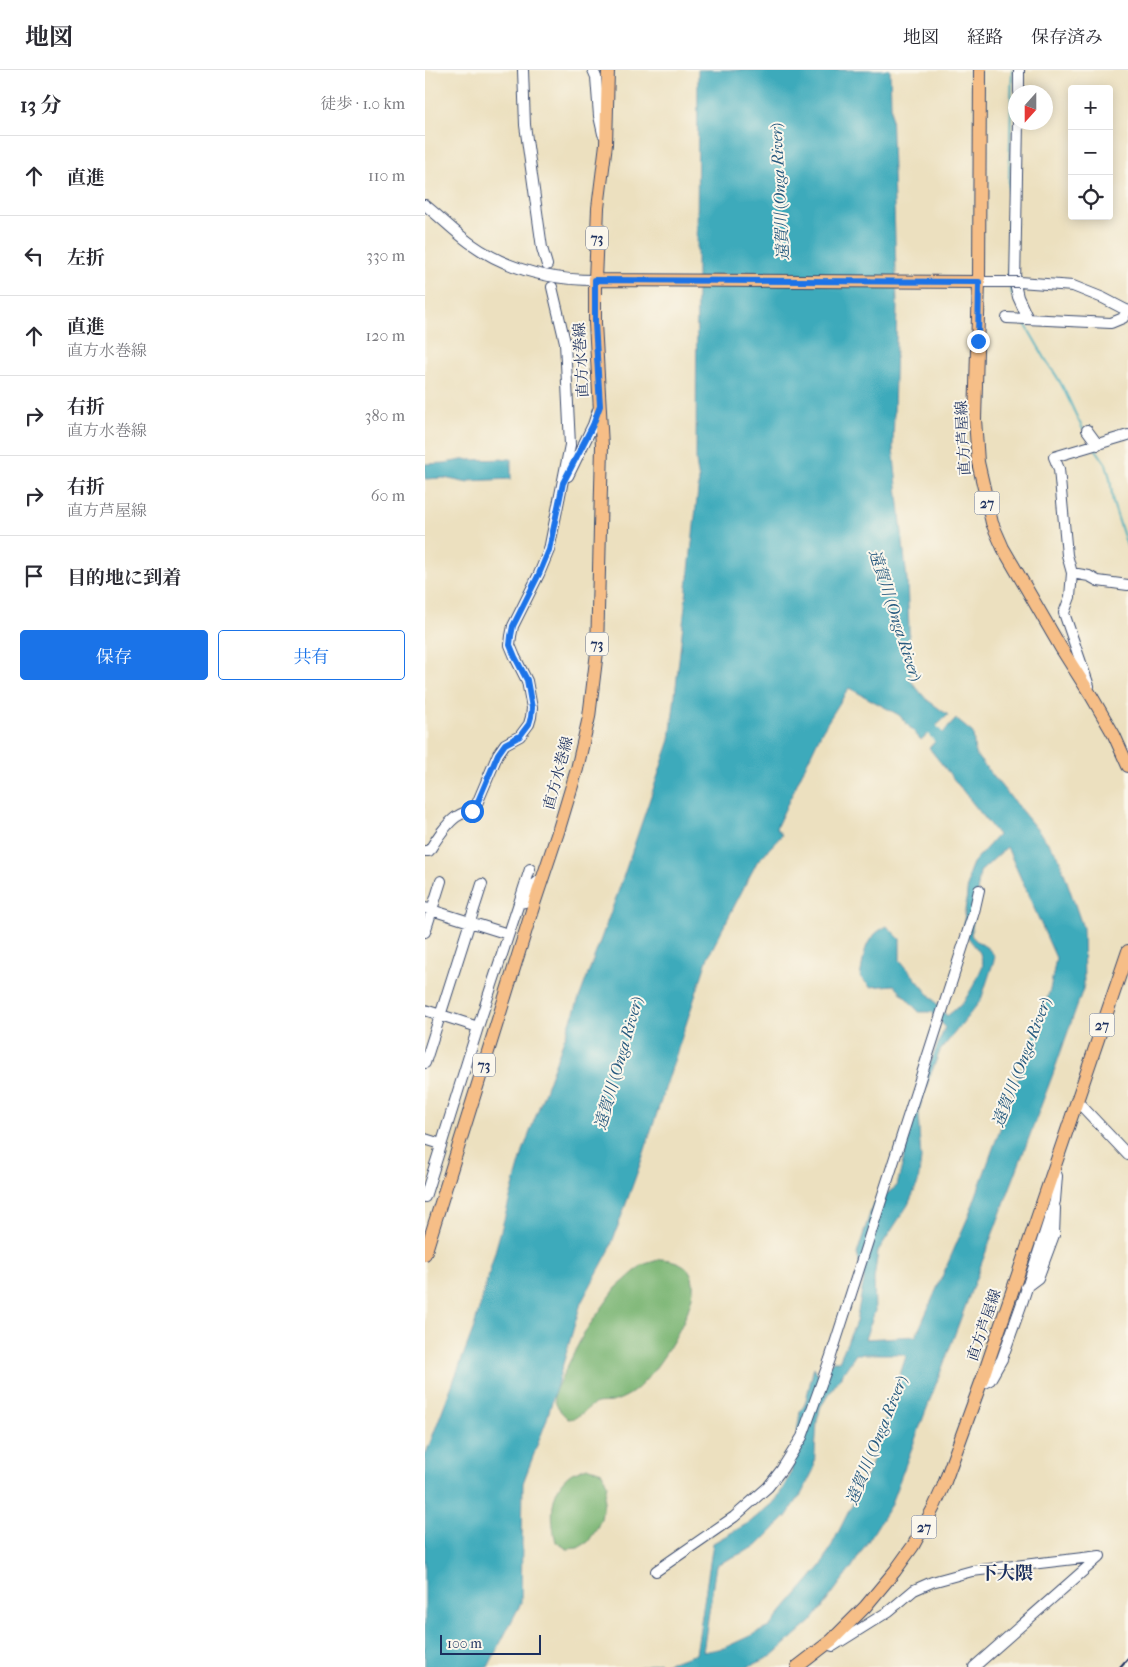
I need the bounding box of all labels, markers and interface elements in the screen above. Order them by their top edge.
text: 地図 [25,23,73,51]
text: 地図 [903,27,939,48]
text: 経路 [967,27,1003,48]
text: 保存済み [1031,27,1103,48]
north arrow [1008,85,1053,130]
map controls [1068,85,1113,220]
button: + [1068,85,1113,130]
text: 13 分 [20,93,62,117]
text: 徒歩 · 1.0 km [320,94,405,113]
water label: 遠賀川 (Onga River) [766,123,793,261]
button: − [1068,130,1113,175]
icon: ahead [20,162,48,190]
text: 110 m [368,166,405,185]
text: 直進 [67,167,105,189]
button: locate [1068,175,1113,220]
road number: 73 [586,226,608,250]
icon: left [20,242,48,270]
text: 330 m [366,246,405,265]
text: 左折 [67,247,105,269]
text: 直進 [67,316,105,338]
icon: ahead [20,322,48,350]
street label: 直方水巻線 [570,322,592,398]
text: 120 m [366,326,405,345]
route end [967,330,990,353]
text: 直方水巻線 [67,341,147,360]
text: 右折 [67,396,105,418]
street label: 直方芦屋線 [952,400,974,476]
icon: right [20,402,48,430]
text: 380 m [365,406,405,425]
text: 直方水巻線 [67,421,147,440]
text: 右折 [67,476,105,498]
icon: right [20,482,48,510]
text: 60 m [371,486,405,505]
road number: 27 [975,492,999,514]
text: 直方芦屋線 [67,501,147,520]
water label: 遠賀川 (Onga River) [865,547,926,683]
icon: arrive [20,562,48,590]
text: 目的地に到着 [67,567,181,589]
button: 保存 [20,630,208,680]
button: 共有 [218,630,405,680]
road number: 73 [586,632,608,656]
street label: 直方水巻線 [540,734,576,812]
route start [461,800,484,823]
water label: 遠賀川 (Onga River) [590,994,647,1132]
water label: 遠賀川 (Onga River) [988,995,1055,1130]
road number: 27 [1089,1014,1115,1036]
road number: 73 [473,1054,495,1076]
street label: 直方芦屋線 [963,1287,1005,1363]
water label: 遠賀川 (Onga River) [842,1373,911,1508]
road number: 27 [911,1515,937,1538]
district label: 下大隈 [979,1563,1033,1584]
scale bar [440,1632,541,1655]
text: 100 m [447,1635,482,1652]

